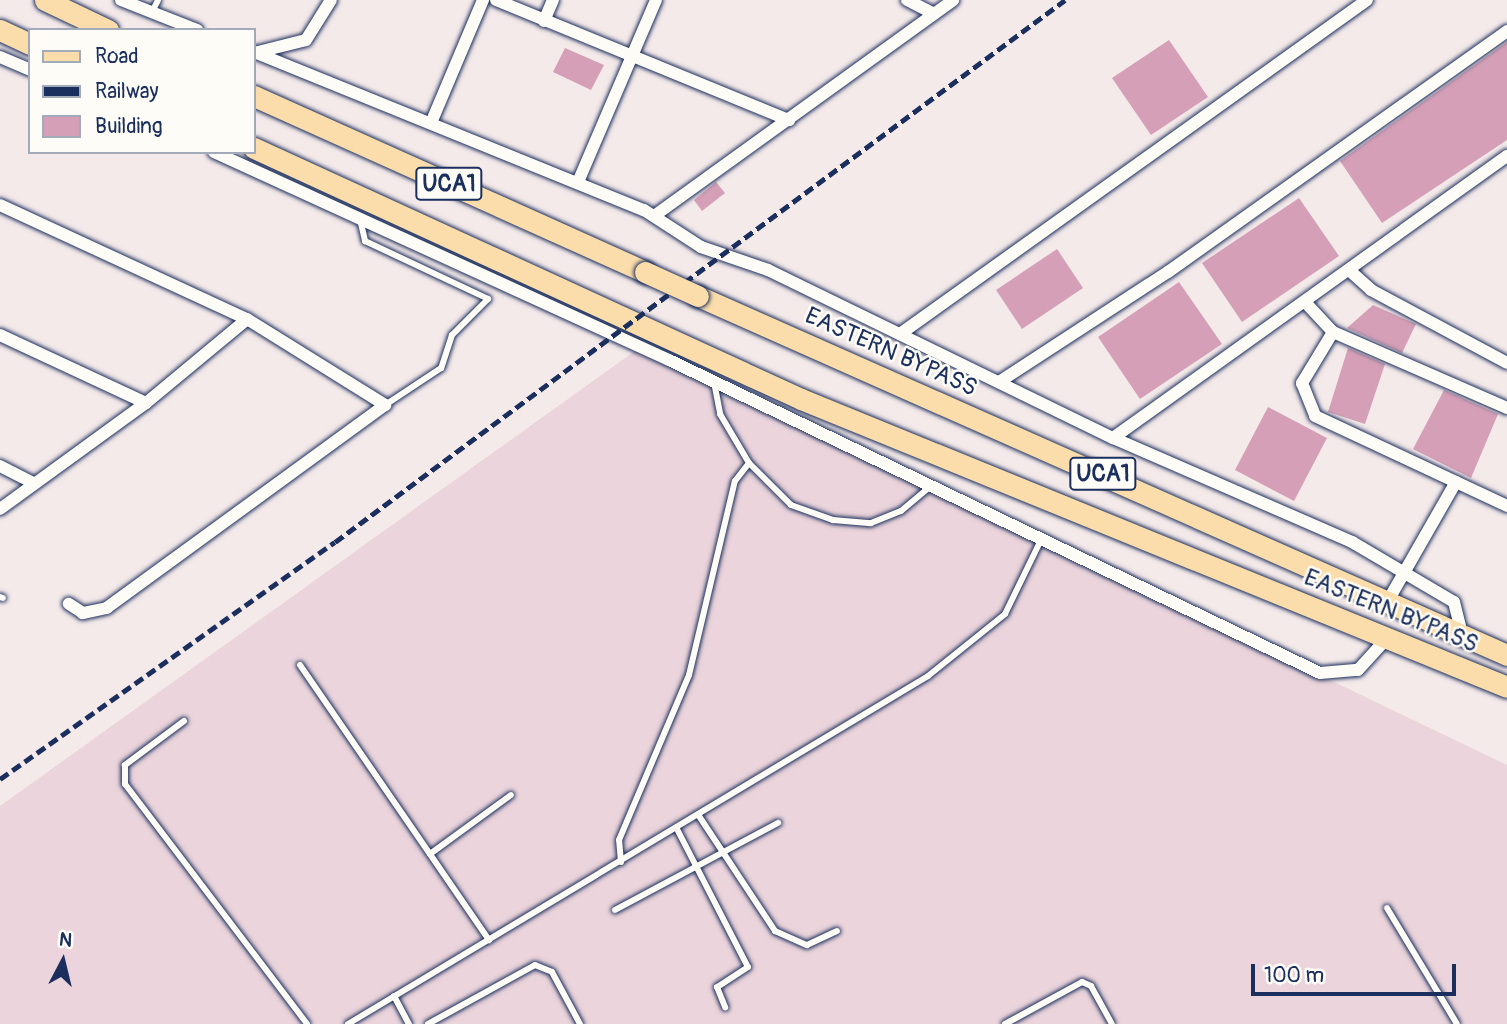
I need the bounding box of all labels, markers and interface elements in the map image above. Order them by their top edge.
legend [28,28,256,154]
text: Road [95,43,139,70]
text: Railway [95,78,159,105]
text: Building [95,113,162,140]
road number: UCA1 [414,164,484,204]
street label: EASTERN BYPASS [801,301,981,403]
road number: UCA1 [1068,454,1138,494]
street label: EASTERN BYPASS [1300,563,1482,659]
north arrow [28,926,98,996]
text: N [58,927,73,953]
scale bar [1255,950,1460,994]
text: 100 m [1264,962,1324,989]

